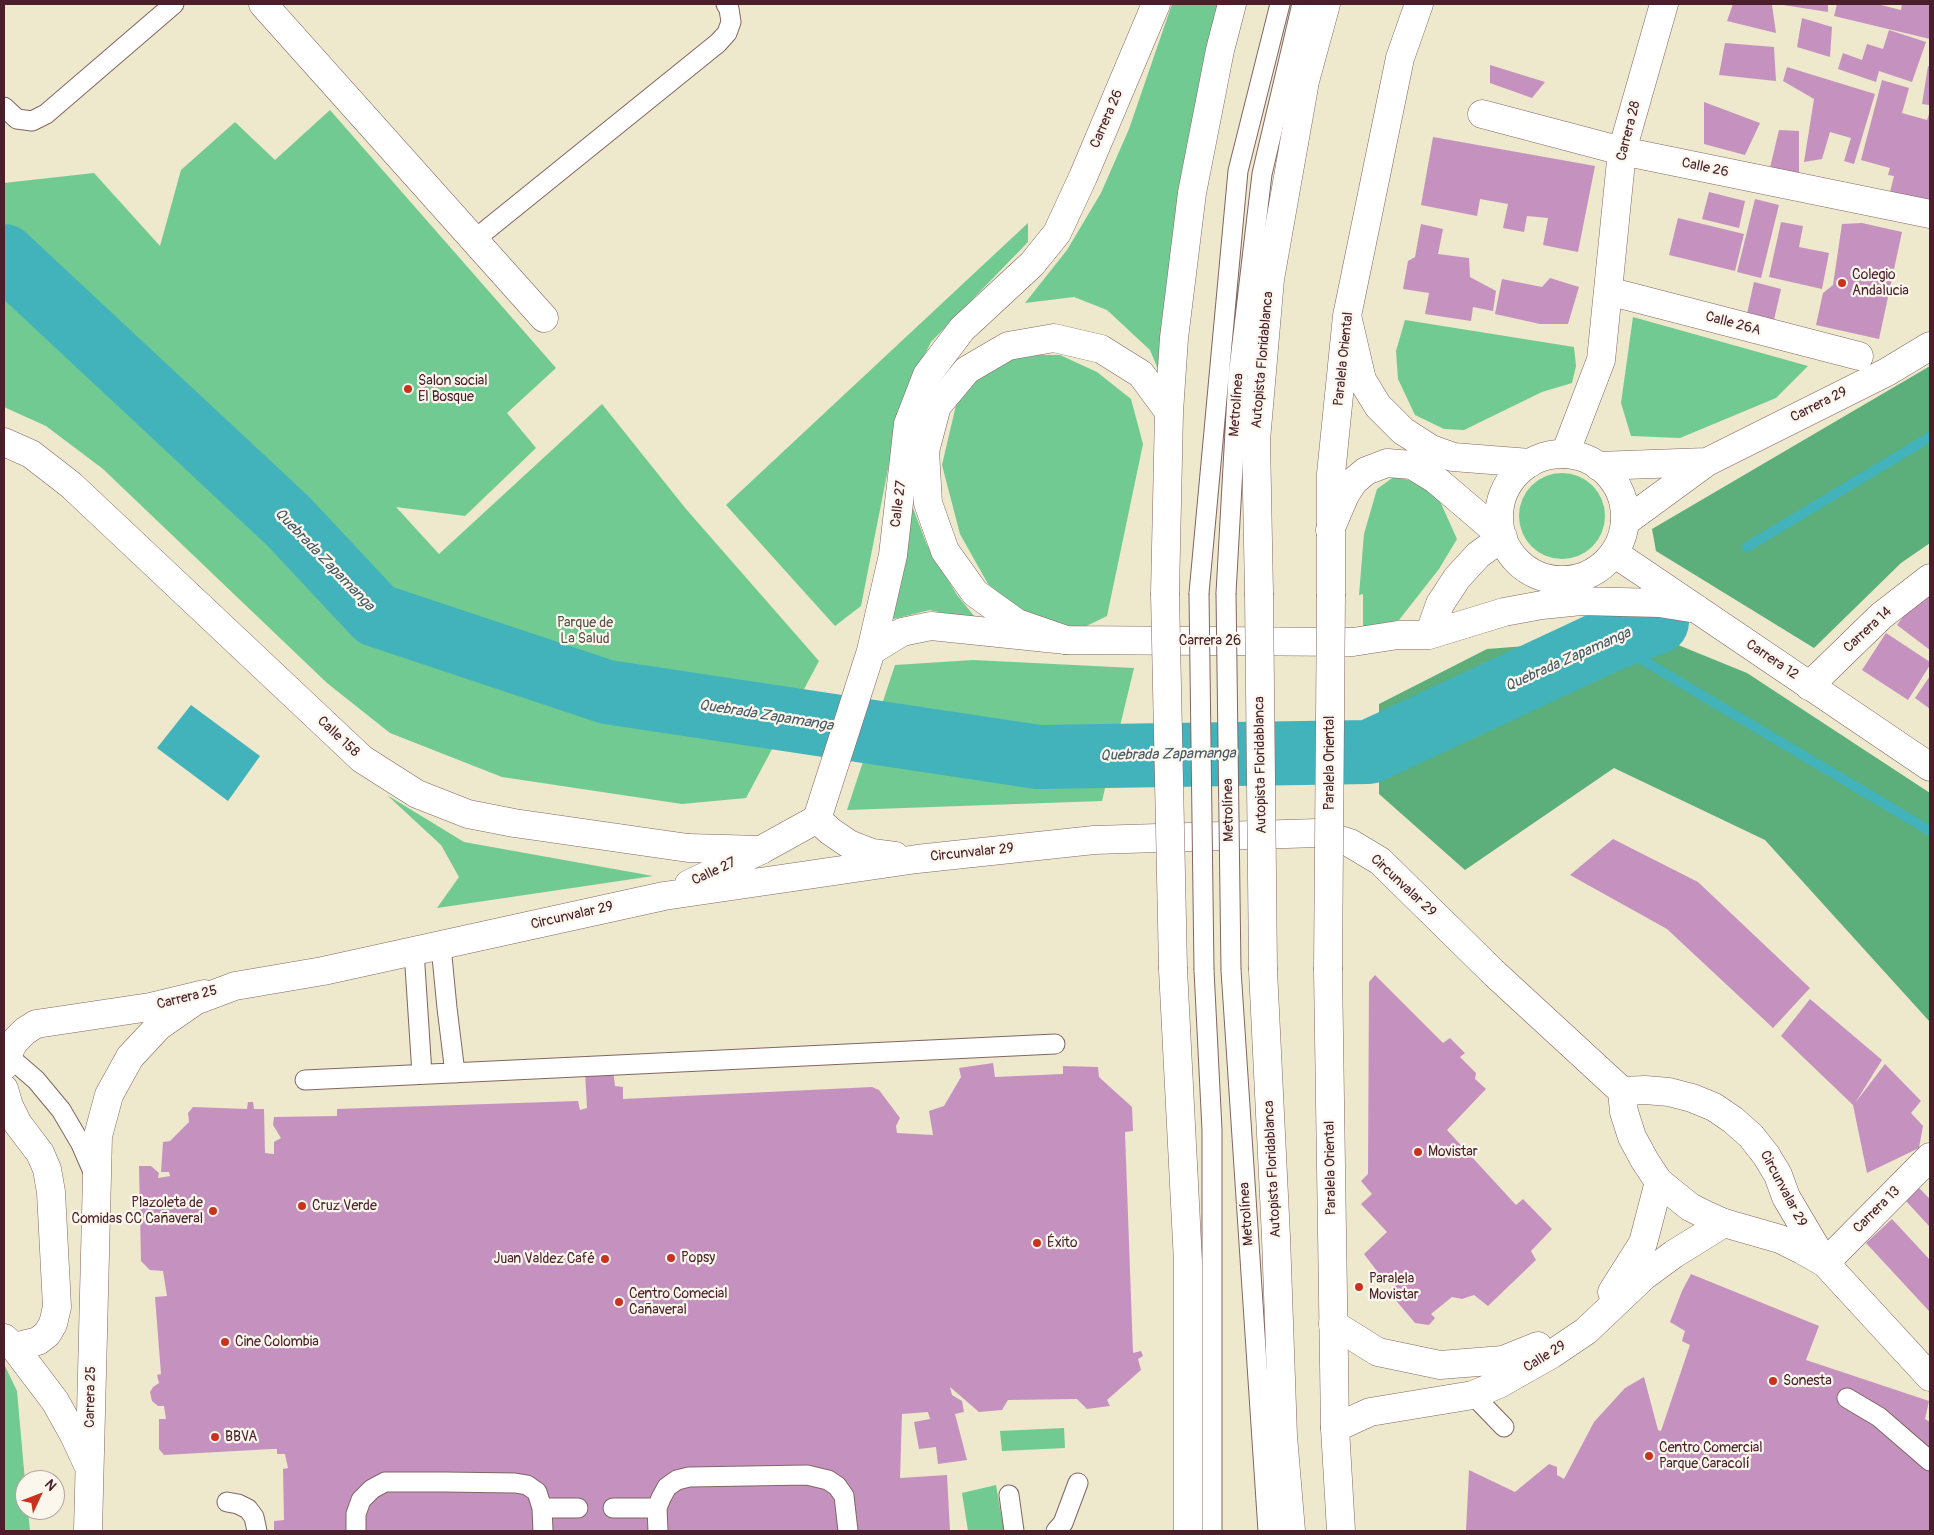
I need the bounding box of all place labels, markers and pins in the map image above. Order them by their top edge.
place label: Colegio Andalucia [1852,267,1909,300]
marker: Colegio Andalucia [1836,277,1848,289]
place label: Salon social El Bosque [418,373,488,406]
marker: Salon social El Bosque [402,383,414,395]
place label: Movistar [1428,1144,1478,1160]
marker: Movistar [1412,1146,1424,1158]
place label: Plazoleta de Comidas CC Cañaveral [72,1195,203,1228]
place label: Cruz Verde [312,1198,377,1214]
marker: Cruz Verde [296,1200,308,1212]
marker: Plazoleta de Comidas CC Cañaveral [207,1205,219,1217]
place label: Éxito [1047,1235,1077,1251]
marker: Éxito [1031,1237,1043,1249]
place label: Popsy [681,1250,715,1266]
place label: Juan Valdez Café [493,1251,595,1267]
marker: Popsy [665,1252,677,1264]
marker: Juan Valdez Café [599,1253,611,1265]
place label: Paralela Movistar [1369,1271,1419,1304]
marker: Paralela Movistar [1353,1281,1365,1293]
place label: Centro Comecial Cañaveral [629,1286,727,1318]
marker: Centro Comecial Cañaveral [613,1296,625,1308]
place label: Cine Colombia [235,1334,319,1350]
marker: Cine Colombia [219,1336,231,1348]
place label: Sonesta [1783,1373,1832,1389]
marker: Sonesta [1767,1375,1779,1387]
place label: BBVA [225,1429,257,1445]
marker: BBVA [209,1431,221,1443]
place label: Centro Comercial Parque Caracolí [1659,1440,1762,1472]
marker: Centro Comercial Parque Caracolí [1643,1450,1655,1462]

